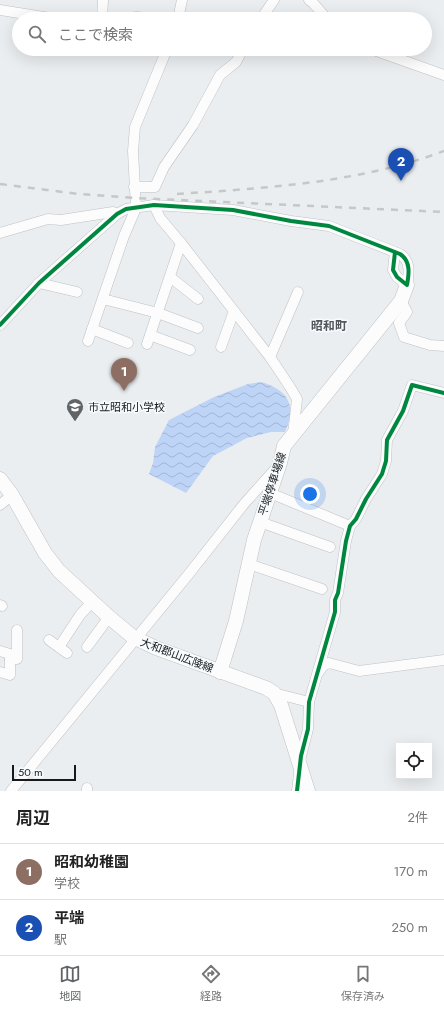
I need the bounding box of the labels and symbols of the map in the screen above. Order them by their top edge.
pin: 2 [388,148,414,181]
district label: 昭和町 [311,317,347,335]
pin: 1 [111,358,137,391]
school or university icon: 市立昭和小学校 [65,397,85,422]
place label: 市立昭和小学校 [88,399,165,415]
street label: 平端停車場線 [254,450,290,518]
your location [300,484,320,504]
street label: 大和郡山広陵線 [138,634,216,676]
scale bar [12,763,76,782]

